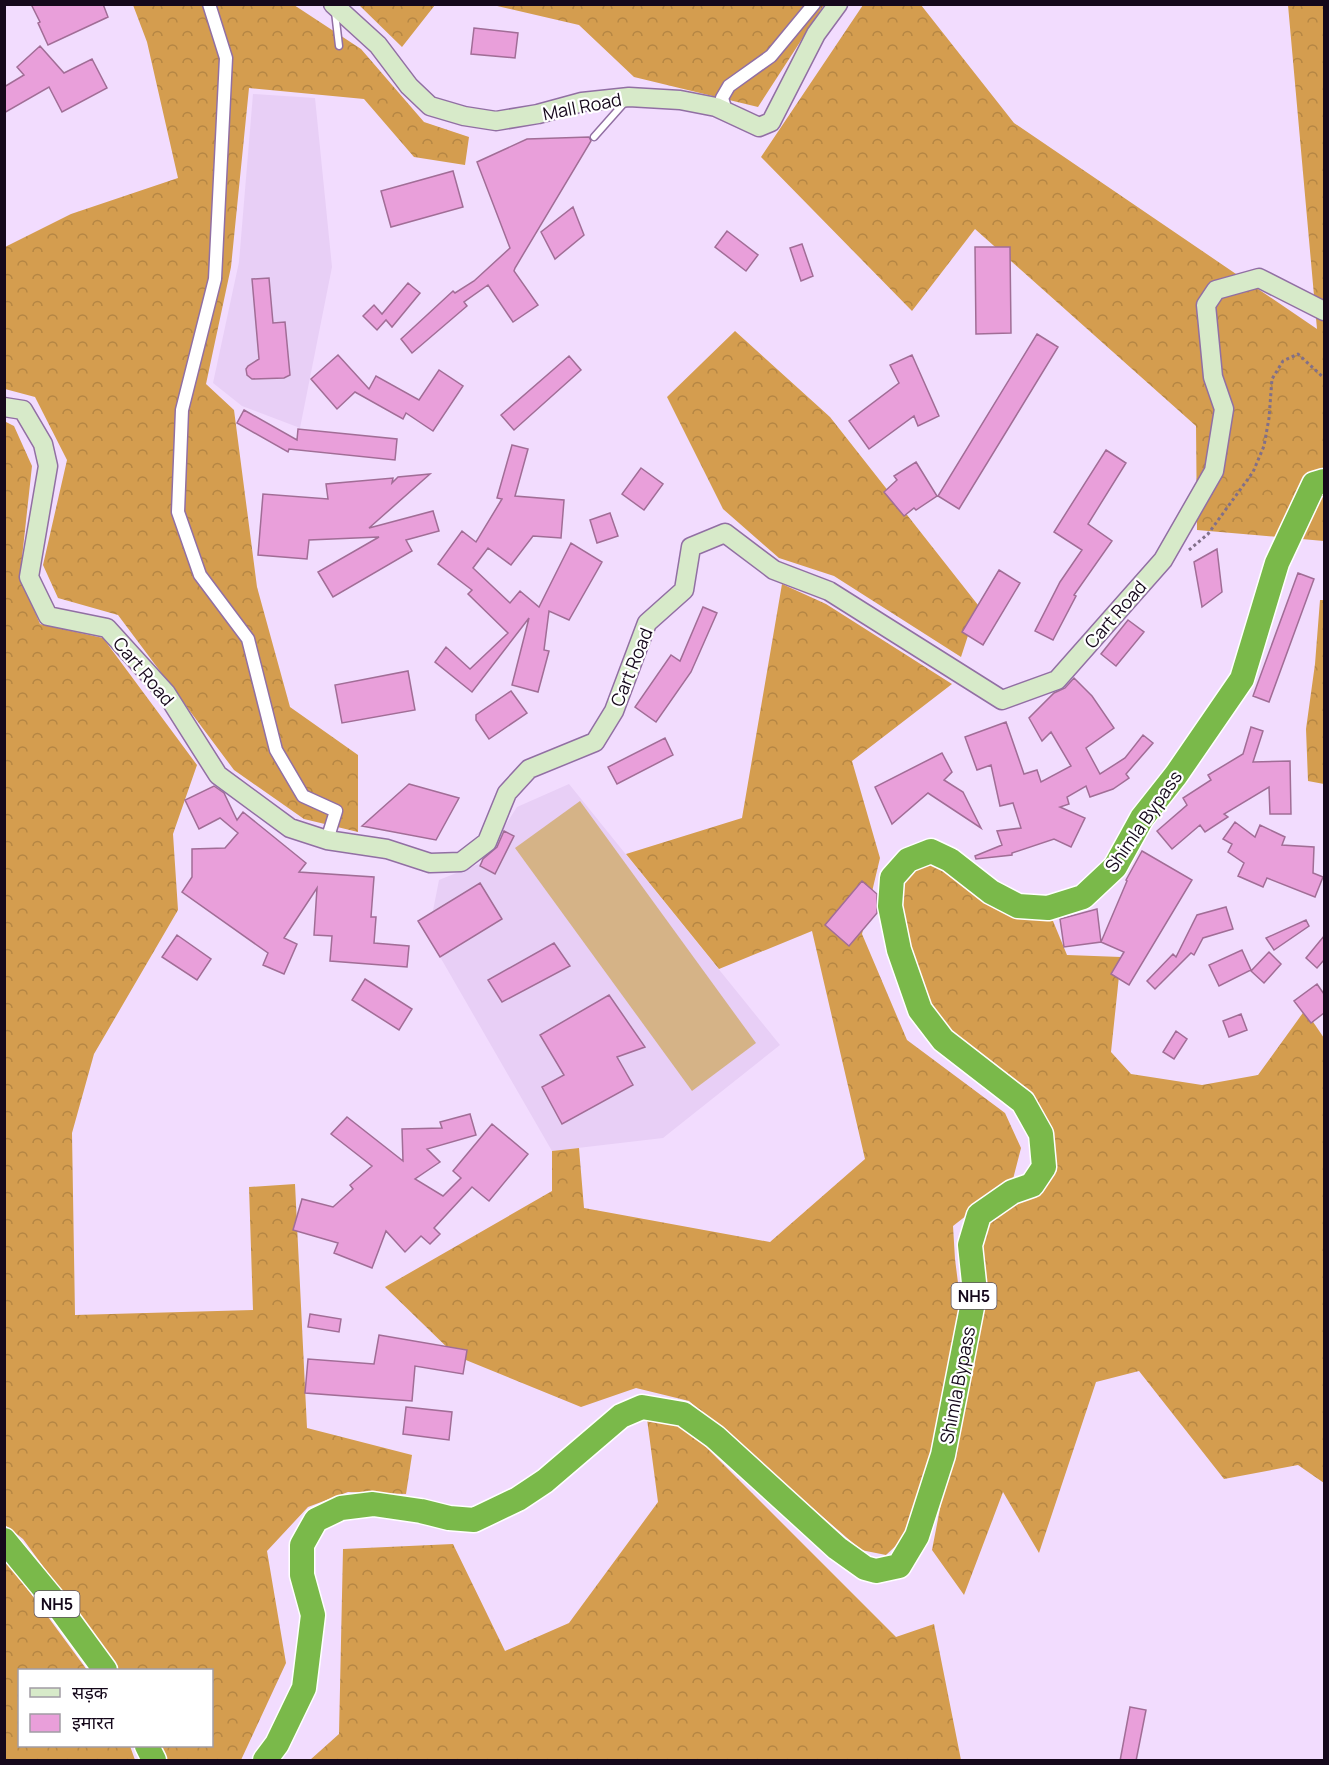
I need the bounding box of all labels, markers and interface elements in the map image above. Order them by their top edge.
street label: Mall Road [541,87,623,125]
street label: Cart Road [1079,575,1151,653]
street label: Cart Road [604,624,658,710]
street label: Cart Road [108,632,180,710]
street label: Shimla Bypass [1099,765,1187,877]
road number: NH5 [952,1283,996,1309]
street label: Shimla Bypass [934,1324,980,1446]
road number: NH5 [34,1591,80,1617]
legend [18,1669,213,1747]
text: सड़क [72,1680,109,1704]
text: इमारत [72,1710,115,1734]

